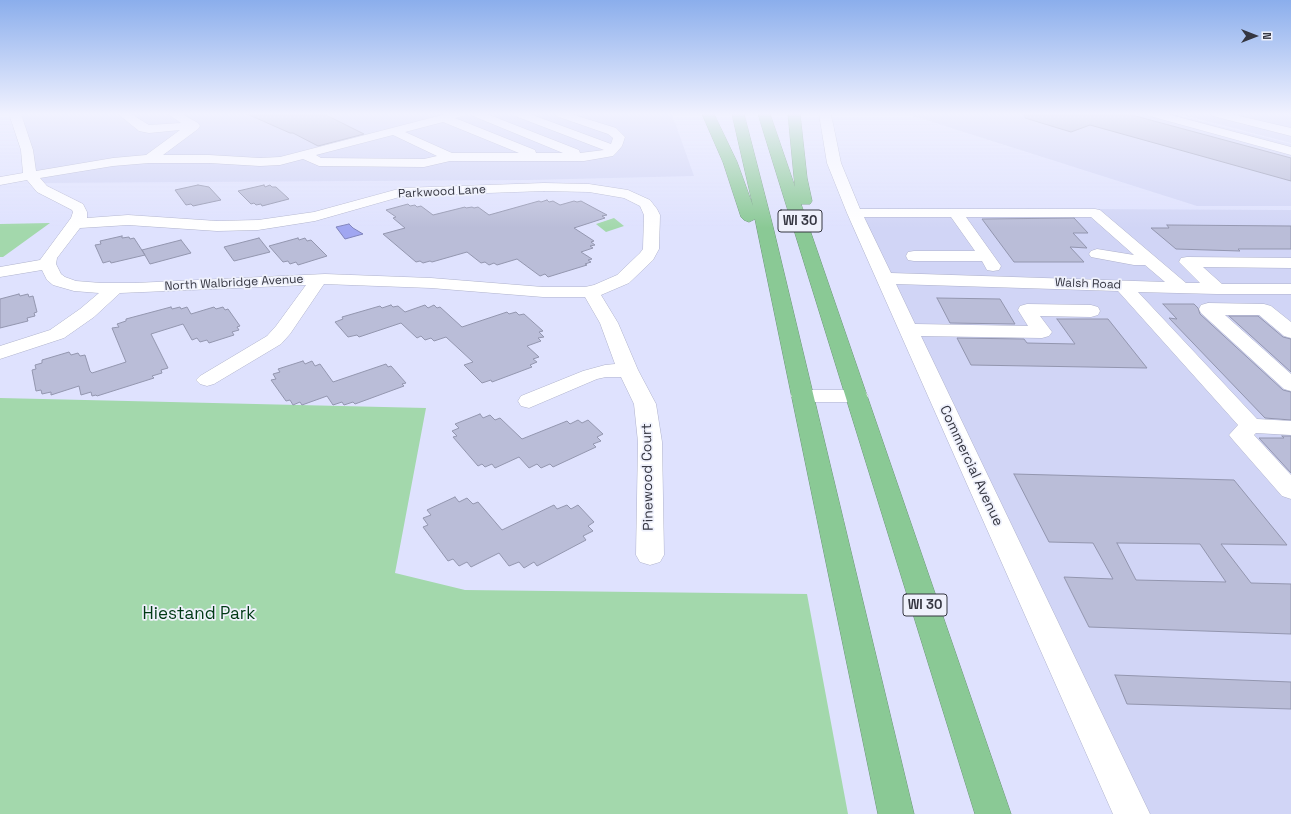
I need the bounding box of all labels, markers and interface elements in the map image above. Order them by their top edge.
north arrow [1235,16,1275,56]
text: N [1260,32,1274,40]
street label: Parkwood Lane [398,183,486,201]
road number: WI 30 [778,210,822,232]
street label: North Walbridge Avenue [164,272,304,294]
street label: Walsh Road [1055,276,1121,292]
street label: Commercial Avenue [936,403,1006,529]
street label: Pinewood Court [639,423,657,531]
road number: WI 30 [903,594,947,616]
park label: Hiestand Park [143,604,255,624]

